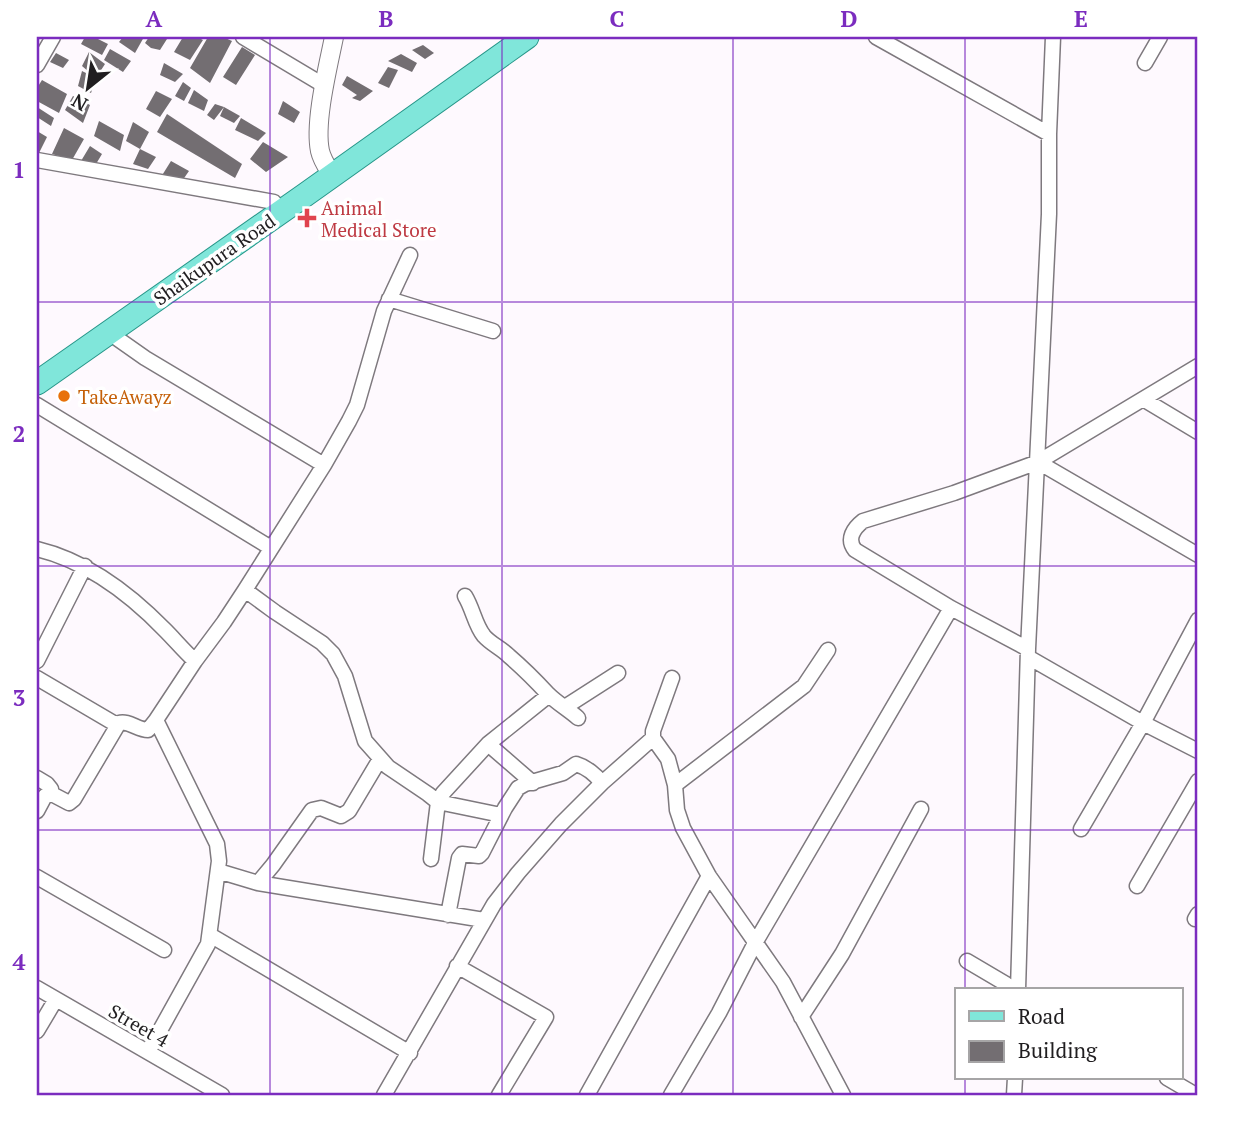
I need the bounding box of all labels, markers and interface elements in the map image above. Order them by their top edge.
text: A [146,3,163,34]
text: B [379,3,394,34]
text: C [610,3,625,34]
text: D [841,3,858,34]
text: E [1074,3,1088,34]
north arrow [52,52,122,122]
text: N [66,88,92,118]
text: 1 [13,154,26,185]
place label: Animal Medical Store [321,195,437,242]
street label: Shaikupura Road [148,208,280,310]
marker: Animal Medical Store [299,210,315,226]
place label: TakeAwayz [78,384,172,409]
marker: TakeAwayz [56,388,72,404]
text: 2 [13,418,26,449]
text: 3 [13,682,26,713]
text: 4 [13,946,26,977]
legend [955,988,1182,1080]
street label: Street 4 [104,998,174,1053]
text: Road [1018,1002,1065,1030]
text: Building [1018,1036,1098,1064]

